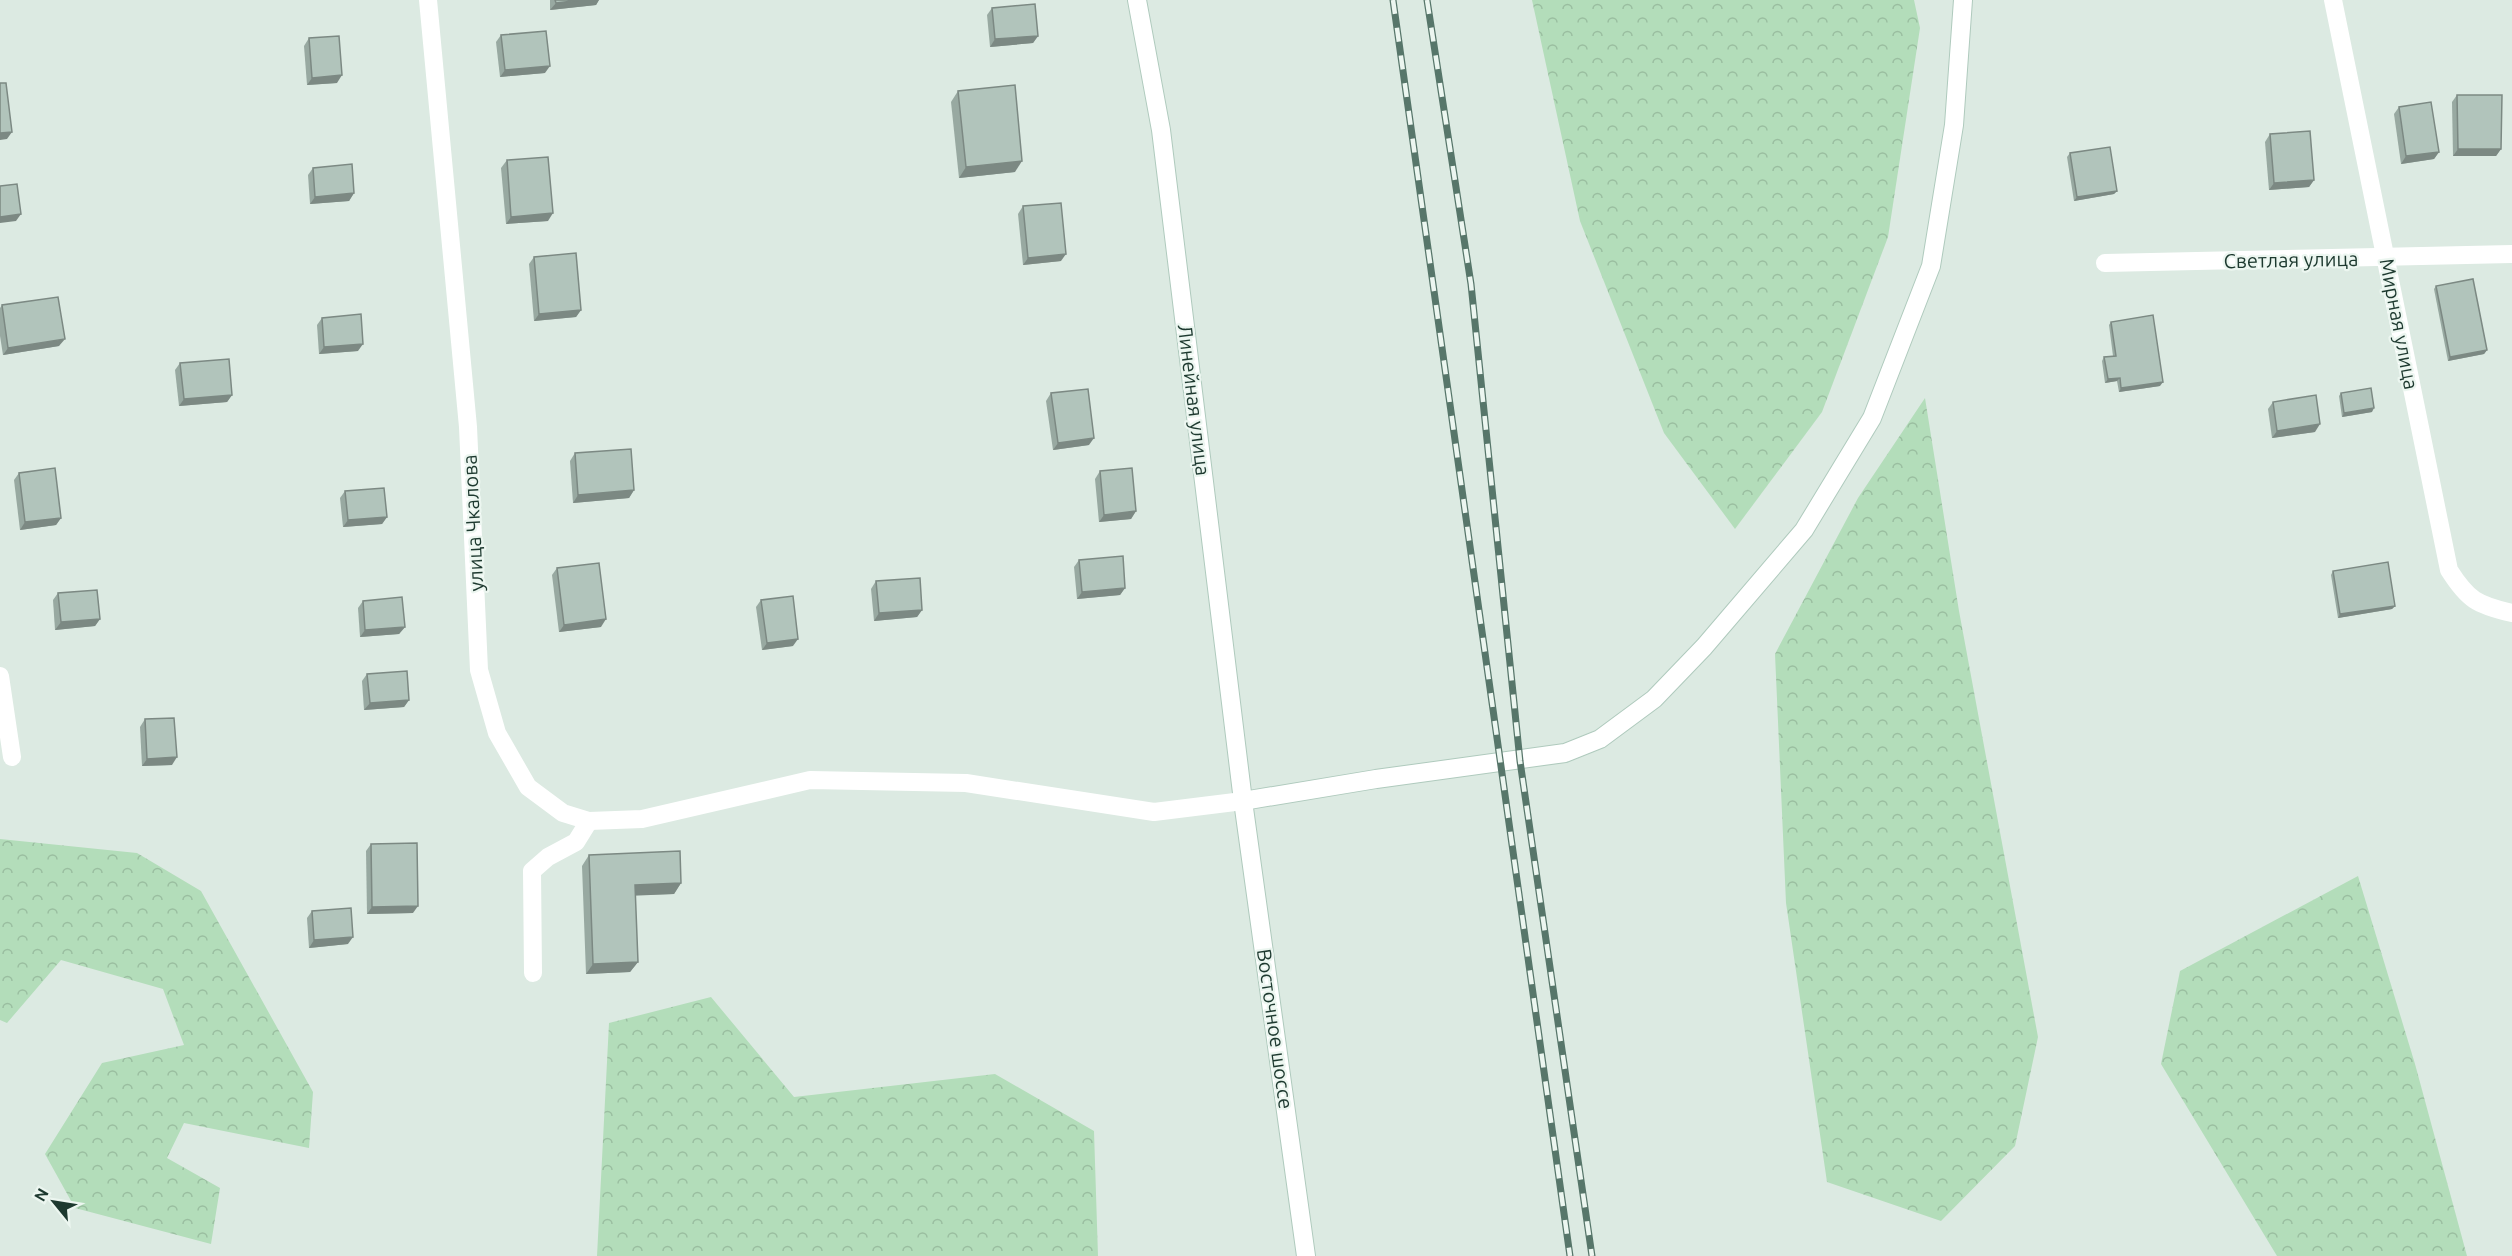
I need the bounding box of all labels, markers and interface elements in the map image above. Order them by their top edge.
street label: Светлая улица [2223,247,2359,272]
street label: Мирная улица [2376,256,2423,391]
street label: Линейная улица [1174,323,1215,477]
street label: улица Чкалова [457,454,488,592]
street label: Восточное шоссе [1253,947,1298,1111]
north arrow [24,1172,84,1232]
text: N [30,1185,52,1204]

